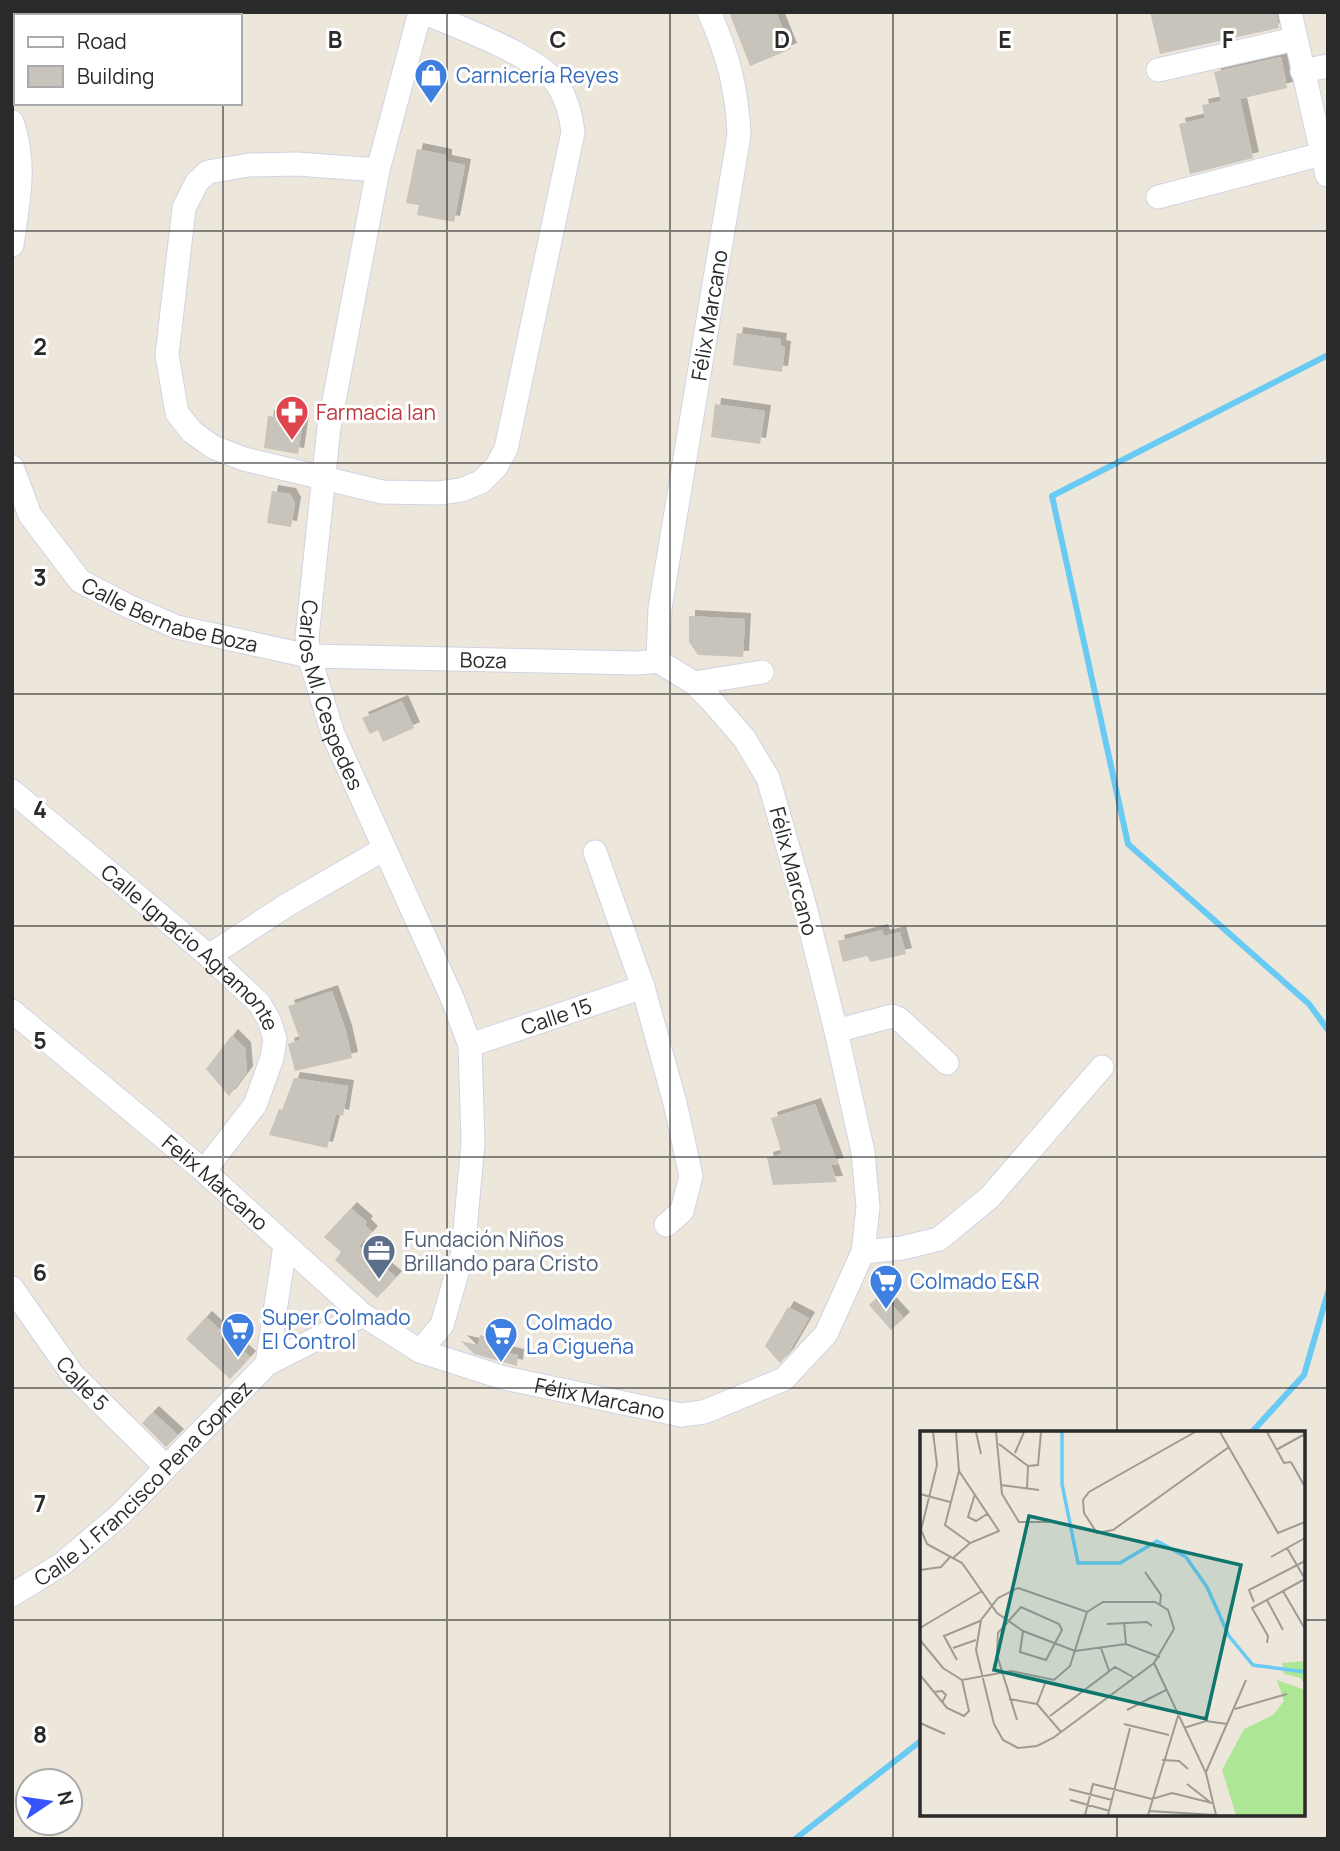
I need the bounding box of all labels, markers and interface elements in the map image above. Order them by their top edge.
legend [14,14,242,105]
text: B [328,23,342,55]
text: C [550,23,567,55]
text: D [774,23,790,55]
text: E [998,23,1012,55]
text: F [1222,23,1234,55]
text: Road [77,27,127,55]
shop icon: Carnicería Reyes [412,56,450,105]
place label: Carnicería Reyes [456,61,619,89]
text: Building [77,62,154,90]
street label: Félix Marcano [684,248,734,383]
text: 2 [33,330,47,362]
pharmacy icon: Farmacia Ian [273,393,311,442]
place label: Farmacia Ian [316,398,436,426]
text: 3 [33,561,47,593]
street label: Calle Bernabe Boza [77,570,261,658]
street label: Carlos Ml. Cespedes [293,599,370,794]
street label: Boza [459,645,507,674]
text: 4 [33,793,47,825]
street label: Félix Marcano [763,804,825,938]
street label: Calle Ignacio Agramonte [95,858,285,1034]
street label: Calle 15 [517,991,596,1041]
text: 5 [33,1024,47,1056]
street label: Felix Marcano [157,1128,274,1237]
place label: Fundación Niños Brillando para Cristo [404,1225,598,1277]
office icon: Fundación Niños Brillando para Cristo [360,1232,398,1281]
text: 6 [33,1256,47,1288]
supermarket icon: Colmado E&R [867,1262,905,1311]
place label: Colmado E&R [910,1267,1040,1295]
place label: Super Colmado El Control [262,1303,411,1355]
place label: Colmado La Cigueña [526,1308,634,1360]
supermarket icon: Super Colmado El Control [219,1310,257,1359]
supermarket icon: Colmado La Cigueña [482,1315,520,1364]
street label: Calle 5 [50,1351,115,1417]
street label: Félix Marcano [532,1371,667,1425]
street label: Calle J. Francisco Pena Gomez [29,1374,258,1592]
inset map [920,1431,1305,1816]
text: 7 [34,1487,46,1519]
text: 8 [33,1718,47,1750]
north arrow [14,1767,84,1837]
text: N [51,1789,80,1808]

